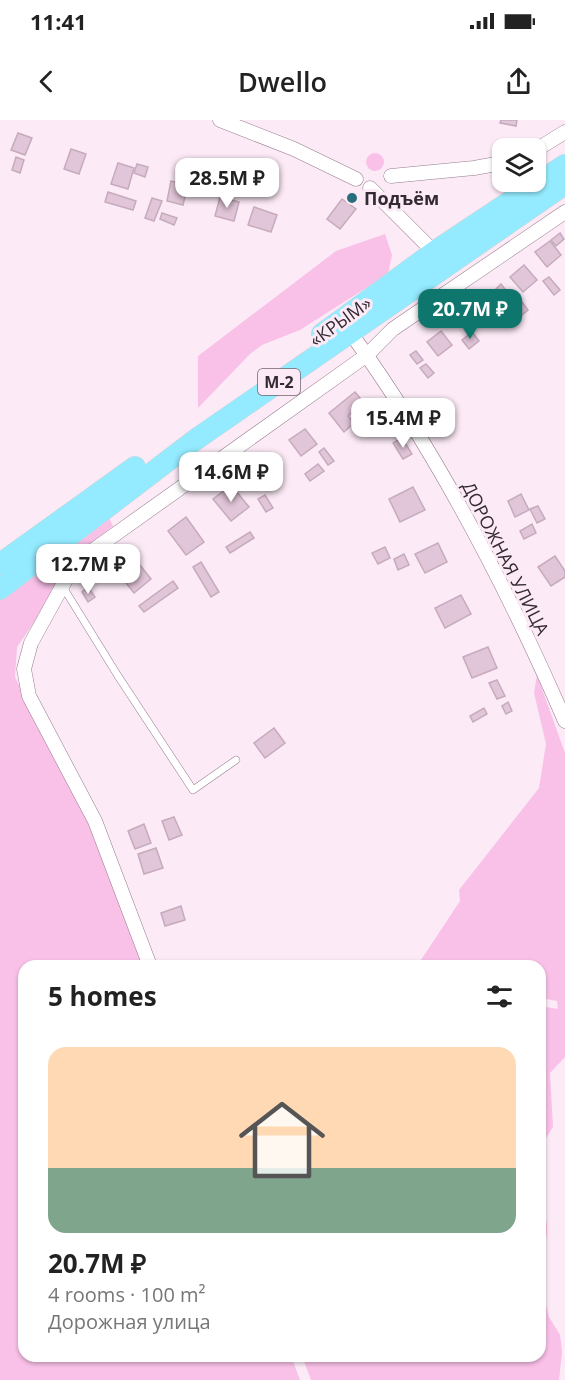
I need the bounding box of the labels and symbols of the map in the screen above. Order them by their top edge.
pin: 28.5M ₽ [172,158,282,209]
place label: Подъём [364,186,439,210]
marker: Подъём [345,191,359,205]
pin: 20.7M ₽ [415,289,525,340]
street label: «КРЫМ» [304,290,376,352]
road number: М-2 [258,369,300,395]
pin: 15.4M ₽ [348,398,458,449]
pin: 14.6M ₽ [176,452,286,503]
street label: ДОРОЖНАЯ УЛИЦА [457,477,555,639]
pin: 12.7M ₽ [33,544,143,595]

